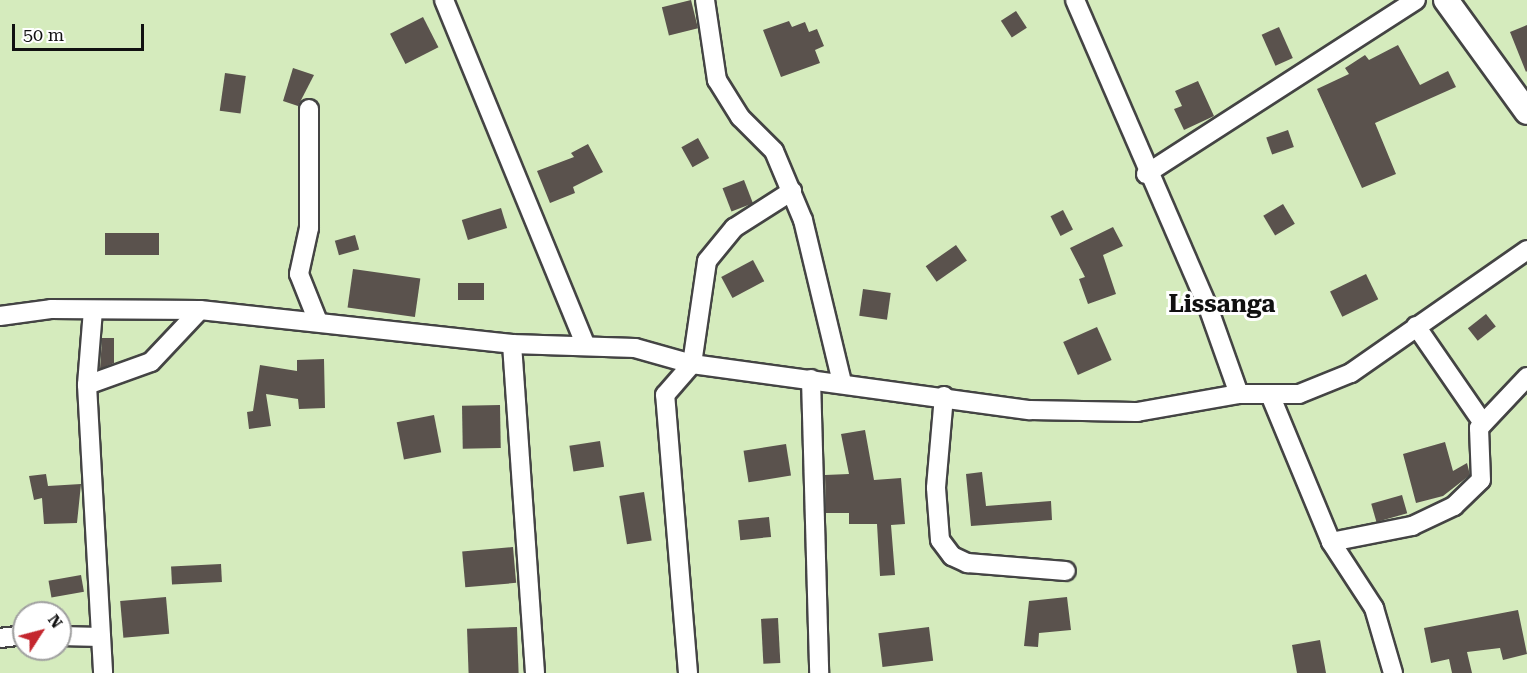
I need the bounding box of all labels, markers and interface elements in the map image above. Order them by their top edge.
scale bar [15,12,147,50]
text: 50 m [23,24,64,45]
district label: Lissanga [1169,291,1275,319]
north arrow [12,601,72,661]
text: N [44,611,67,632]

